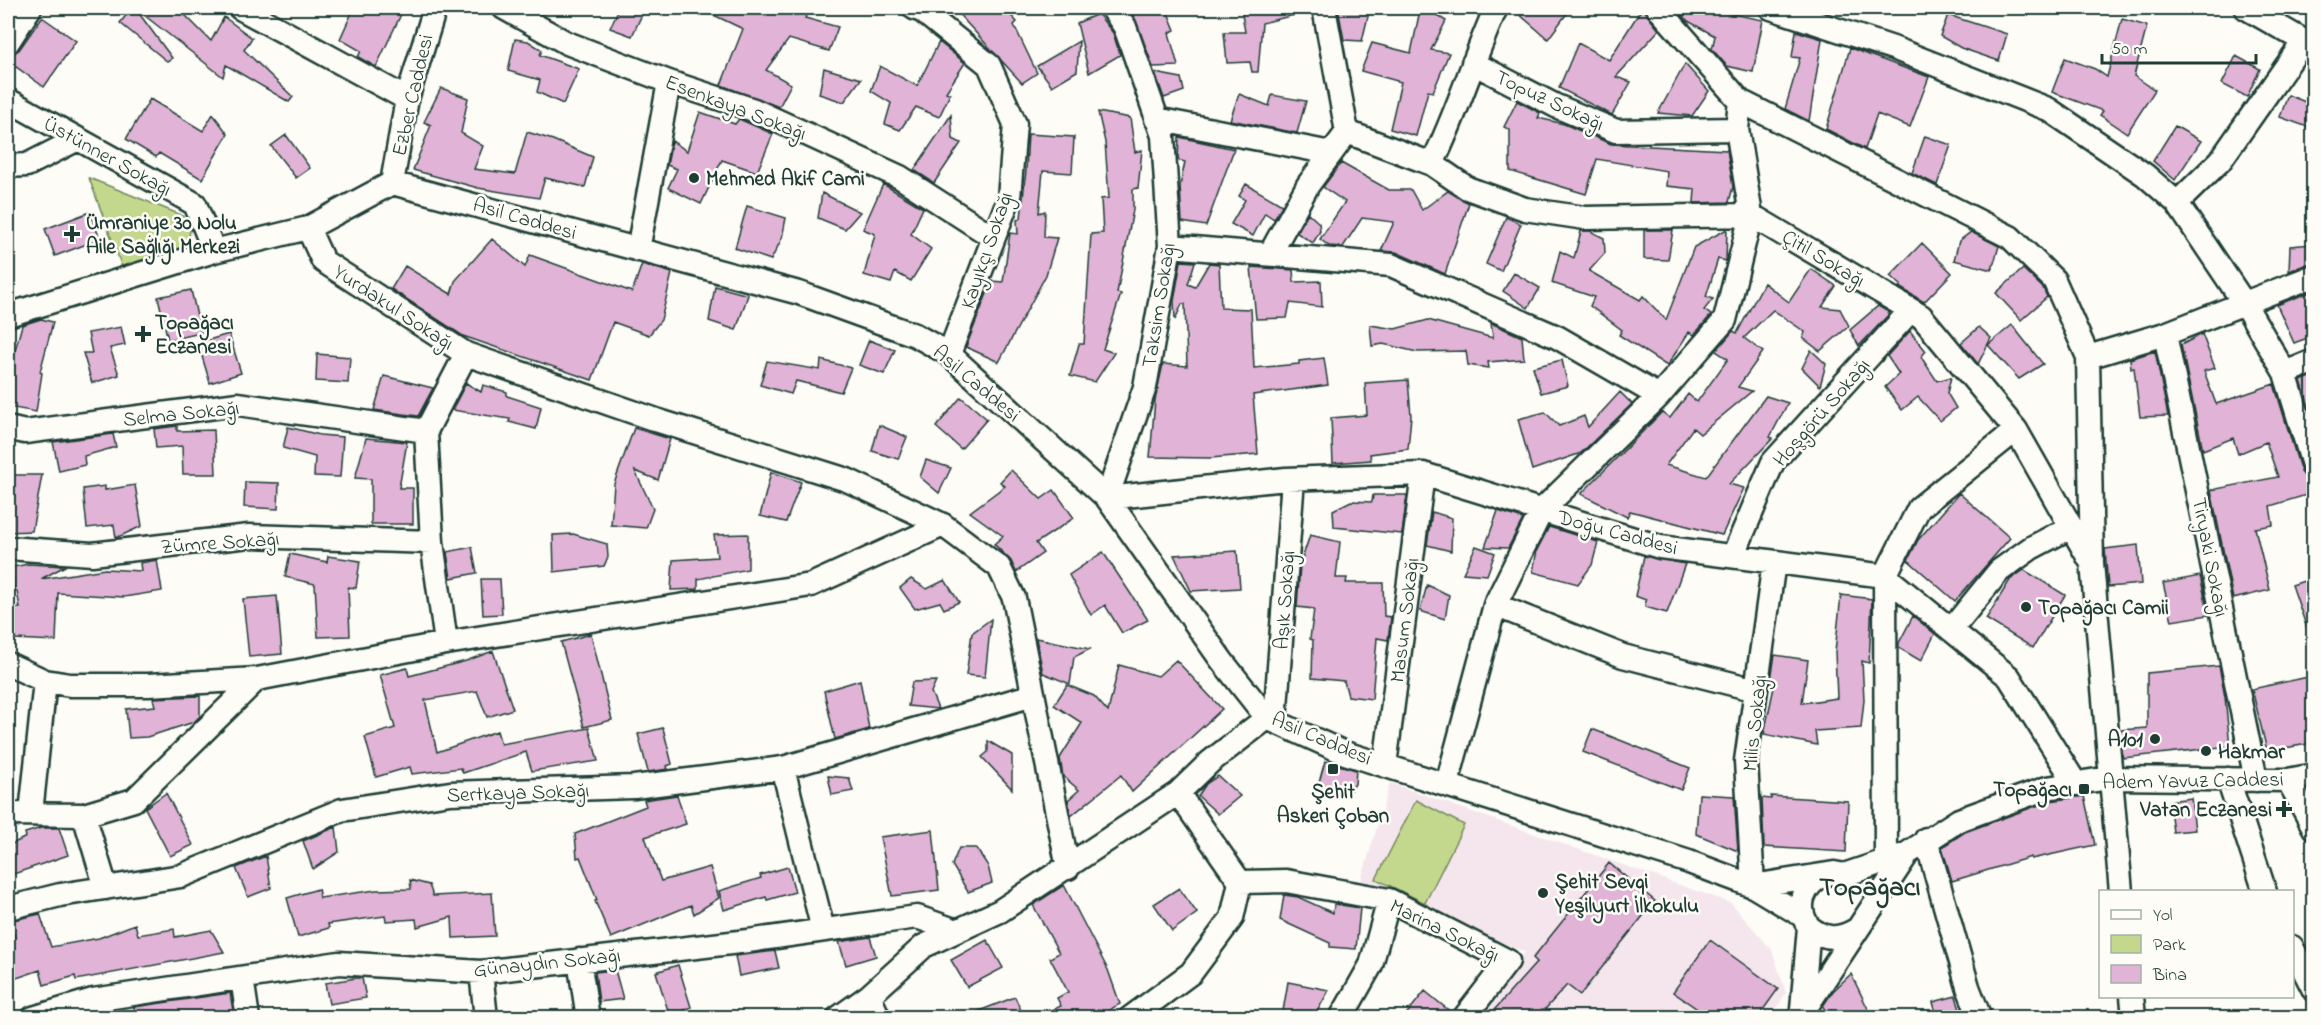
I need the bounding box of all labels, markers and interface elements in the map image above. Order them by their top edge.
scale bar [2102,27,2256,65]
street label: Ezber Caddesi [385,32,443,159]
text: 50 m [2111,37,2148,63]
street label: Topuz Sokağı [1489,63,1609,142]
street label: Esenkaya Sokağı [659,68,810,152]
street label: Üstünner Sokağı [37,110,177,207]
place label: Mehmed Akif Cami [706,165,865,195]
marker: Mehmed Akif Cami [687,171,701,185]
street label: Kayıkçı Sokağı [954,188,1024,314]
street label: Asil Caddesi [469,191,580,249]
place label: Ümraniye 30 Nolu Aile Sağlığı Merkezi [86,209,240,265]
street label: Çitil Sokağı [1775,223,1870,298]
marker: Ümraniye 30 Nolu Aile Sağlığı Merkezi [63,225,81,243]
street label: Taksim Sokağı [1135,241,1187,370]
street label: Yurdakul Sokağı [325,258,459,361]
place label: Topağacı Eczanesi [155,309,234,363]
marker: Topağacı Eczanesi [136,327,150,341]
street label: Asil Caddesi [925,339,1026,430]
street label: Hoşgörü Sokağı [1767,352,1880,476]
street label: Selma Sokağı [122,394,241,438]
street label: Tiryaki Sokağı [2181,495,2235,620]
street label: Doğu Caddesi [1553,503,1681,566]
street label: Zümre Sokağı [160,525,281,565]
street label: Aşık Sokağı [1268,550,1306,651]
street label: Masum Sokağı [1383,556,1431,685]
place label: Topağacı Camii [2038,594,2169,626]
marker: Topağacı Camii [2019,600,2033,614]
street label: Milis Sokağı [1736,673,1778,773]
street label: Asil Caddesi [1266,705,1376,774]
place label: A101 [2108,726,2143,756]
marker: A101 [2148,732,2162,746]
place label: Hakmar [2218,738,2285,768]
marker: Hakmar [2199,744,2213,758]
marker: Şehit Askeri Çoban [1326,762,1340,776]
street label: Adem Yavuz Caddesi [2102,765,2284,799]
place label: Topağacı [1993,776,2072,808]
street label: Sertkaya Sokağı [446,777,590,813]
place label: Şehit Askeri Çoban [1277,778,1389,832]
marker: Topağacı [2077,782,2091,796]
place label: Vatan Eczanesi [2139,796,2272,826]
marker: Vatan Eczanesi [2277,802,2291,816]
place label: Şehit Sevgi Yeşilyurt İlkokulu [1554,868,1699,924]
district label: Topağacı [1819,869,1921,909]
marker: Şehit Sevgi Yeşilyurt İlkokulu [1536,886,1550,900]
legend [2099,890,2294,998]
street label: Marina Sokağı [1383,892,1504,973]
text: Yol [2153,903,2173,929]
text: Park [2153,933,2186,959]
street label: Günaydın Sokağı [472,941,623,989]
text: Bina [2152,963,2187,989]

